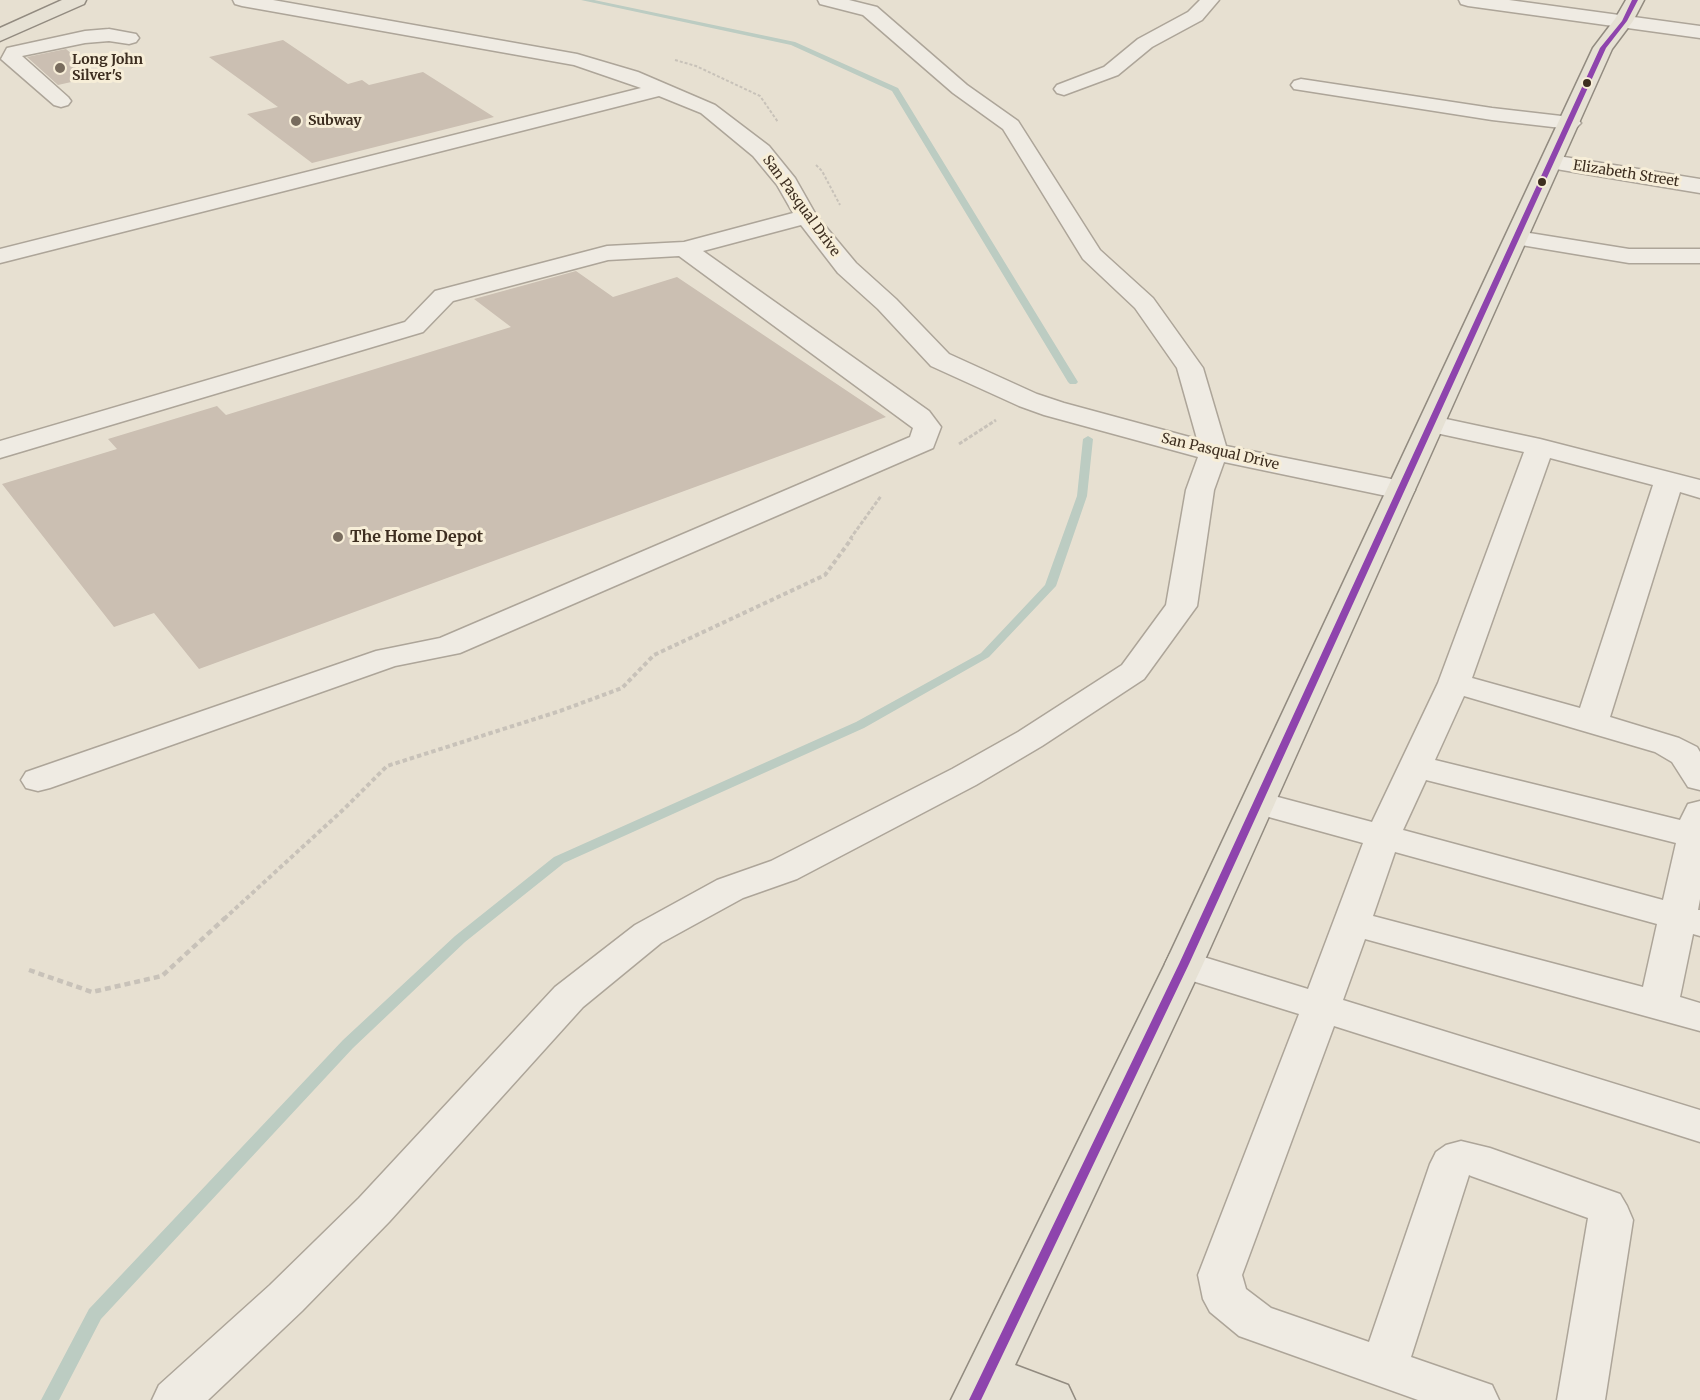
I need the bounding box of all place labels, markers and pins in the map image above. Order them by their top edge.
place label: Long John Silver's [72,52,143,84]
marker: Long John Silver's [53,61,67,75]
unlabelled marker [1581,77,1593,89]
place label: Subway [308,113,362,129]
marker: Subway [289,114,303,128]
unlabelled marker [1536,176,1548,188]
place label: The Home Depot [350,527,483,547]
marker: The Home Depot [331,530,345,544]

